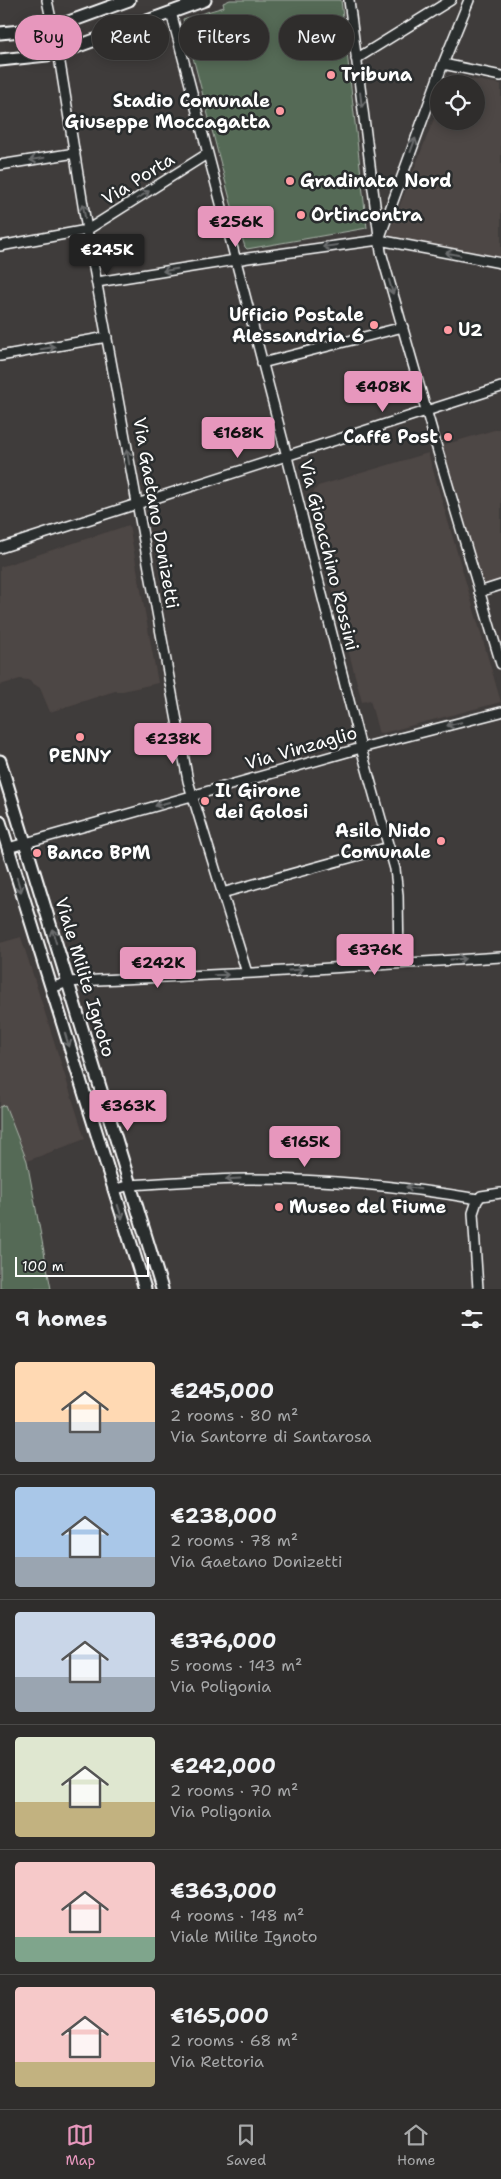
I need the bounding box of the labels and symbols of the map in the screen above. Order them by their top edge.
place label: Tribuna [341,63,413,87]
marker: Tribuna [325,69,337,81]
place label: Stadio Comunale Giuseppe Moccagatta [65,89,271,134]
one-way arrow [356,92,366,108]
marker: Stadio Comunale Giuseppe Moccagatta [274,105,286,117]
one-way arrow [409,137,418,153]
street label: Via Porta [97,147,179,211]
one-way arrow [30,154,46,164]
place label: Gradinata Nord [300,169,452,193]
marker: Gradinata Nord [284,175,296,187]
one-way arrow [135,190,149,200]
one-way arrow [78,203,88,219]
place label: Ortincontra [311,203,423,227]
pin: €256K [201,206,271,248]
marker: Ortincontra [295,209,307,221]
pin: €245K [72,234,142,276]
one-way arrow [323,242,339,252]
one-way arrow [446,249,462,258]
one-way arrow [162,266,178,276]
one-way arrow [387,279,396,295]
place label: Ufficio Postale Alessandria 6 [229,303,364,348]
place label: U2 [458,318,483,342]
marker: Ufficio Postale Alessandria 6 [368,319,380,331]
marker: U2 [442,324,454,336]
one-way arrow [40,342,56,352]
pin: €408K [348,370,418,413]
street label: Via Gaetano Donizetti [127,415,185,611]
pin: €168K [203,416,273,459]
place label: Caffe Post [343,425,438,449]
marker: Caffe Post [442,431,454,443]
one-way arrow [123,449,133,465]
street label: Via Gioacchino Rossini [294,457,364,653]
one-way arrow [446,720,462,729]
street label: Via Vinzaglio [242,721,360,775]
pin: €238K [138,722,208,765]
marker: PENNY [74,731,86,743]
place label: PENNY [49,744,111,768]
place label: Il Girone dei Golosi [215,779,308,824]
marker: Il Girone dei Golosi [199,795,211,807]
one-way arrow [154,800,170,809]
place label: Asilo Nido Comunale [335,819,431,864]
marker: Asilo Nido Comunale [435,835,447,847]
place label: Banco BPM [47,841,151,865]
marker: Banco BPM [31,847,43,859]
one-way arrow [15,877,25,893]
street label: Viale Milite Ignoto [49,894,121,1060]
one-way arrow [48,928,58,944]
pin: €376K [340,934,410,976]
pin: €242K [123,946,193,989]
one-way arrow [450,955,466,964]
one-way arrow [288,965,304,975]
one-way arrow [213,970,229,979]
one-way arrow [62,1032,72,1048]
pin: €363K [93,1090,163,1132]
pin: €165K [270,1126,340,1168]
one-way arrow [226,1175,242,1184]
one-way arrow [405,1183,421,1193]
place label: Museo del Fiume [289,1195,446,1219]
marker: Museo del Fiume [273,1201,285,1213]
one-way arrow [116,1204,125,1220]
scale bar [15,1254,149,1277]

